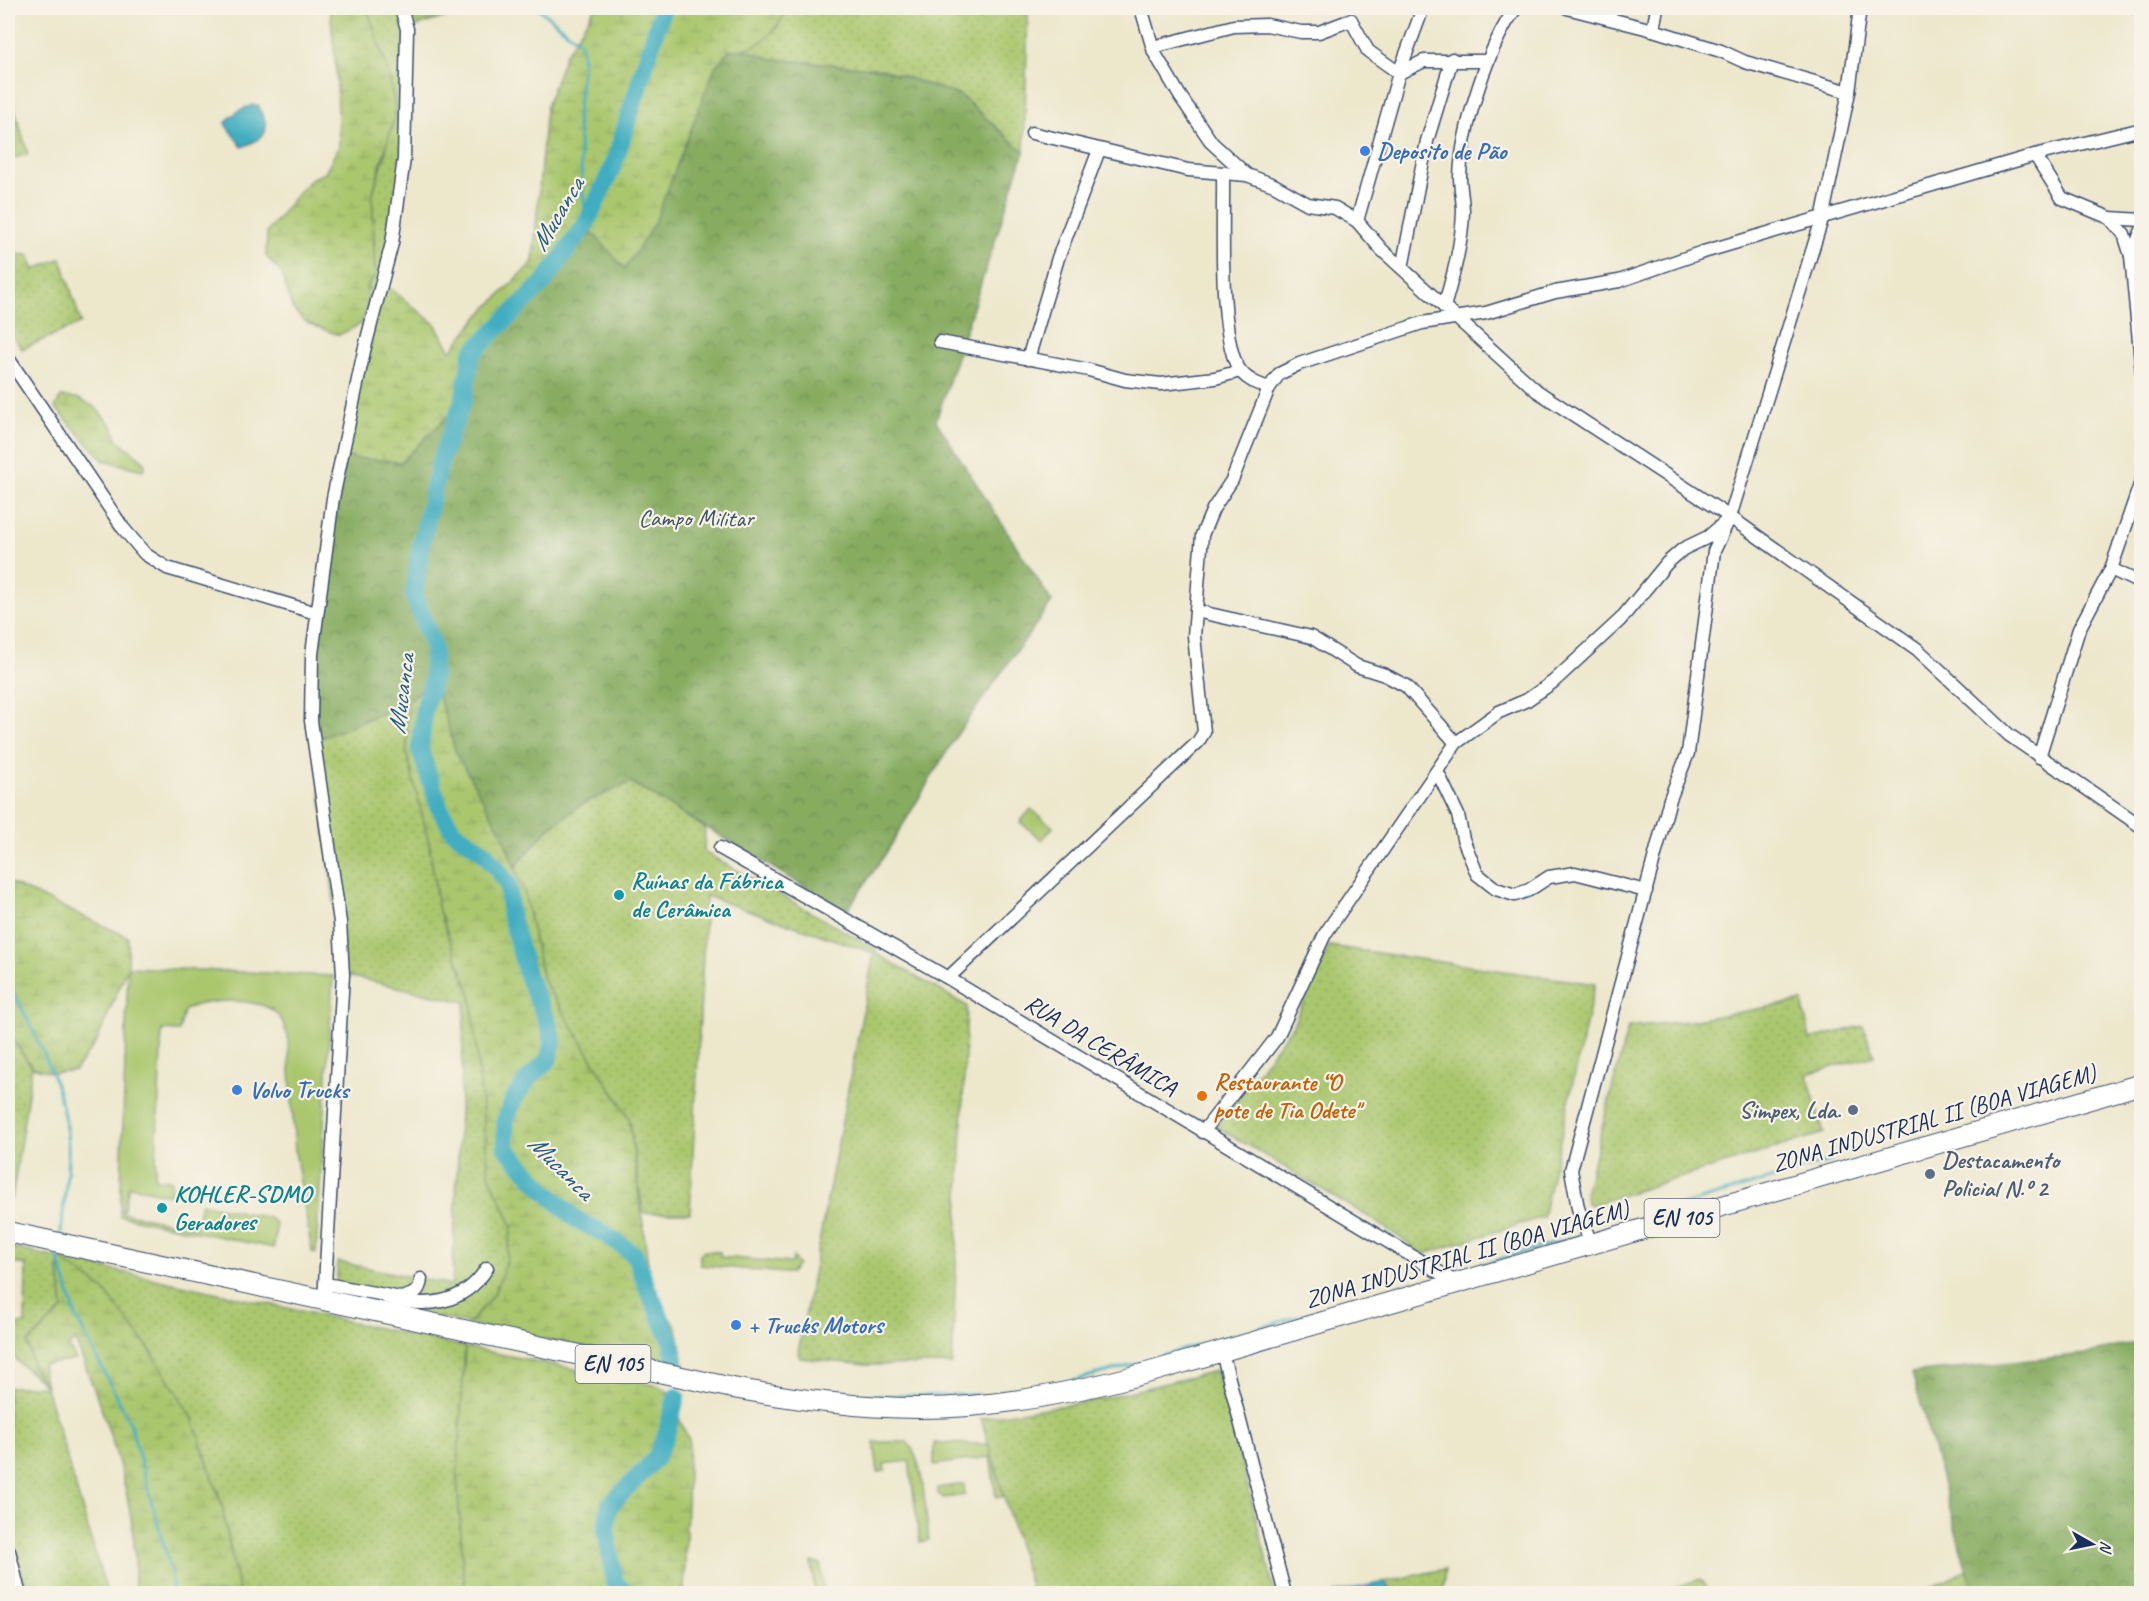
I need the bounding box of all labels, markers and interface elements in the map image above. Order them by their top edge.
place label: Deposito de Pão [1377,136,1509,166]
marker: Deposito de Pão [1358,144,1372,158]
water label: Mucanca [522,168,593,257]
park label: Campo Militar [638,503,756,533]
water label: Mucanca [380,649,423,736]
place label: Ruínas da Fábrica de Cerâmica [631,866,785,924]
marker: Ruínas da Fábrica de Cerâmica [612,888,626,902]
street label: RUA DA CERÂMICA [1019,988,1183,1103]
street label: ZONA INDUSTRIAL II (BOA VIAGEM) [1769,1057,2100,1179]
place label: Restaurante “O pote de Tia Odete" [1214,1067,1365,1125]
place label: Volvo Trucks [249,1075,351,1105]
marker: Volvo Trucks [230,1083,244,1097]
marker: Restaurante “O pote de Tia Odete" [1195,1089,1209,1103]
place label: Simpex, Lda. [1739,1095,1842,1125]
marker: Simpex, Lda. [1846,1103,1860,1117]
water label: Mucanca [521,1127,603,1209]
place label: Destacamento Policial N.º 2 [1942,1145,2061,1203]
marker: Destacamento Policial N.º 2 [1923,1167,1937,1181]
place label: KOHLER-SDMO Geradores [174,1179,314,1237]
street label: ZONA INDUSTRIAL II (BOA VIAGEM) [1302,1193,1633,1315]
road number: EN 105 [1644,1199,1720,1237]
marker: KOHLER-SDMO Geradores [155,1201,169,1215]
place label: + Trucks Motors [748,1310,885,1340]
marker: + Trucks Motors [729,1318,743,1332]
road number: EN 105 [576,1345,650,1383]
north arrow [2062,1514,2122,1574]
text: N [2095,1540,2116,1556]

